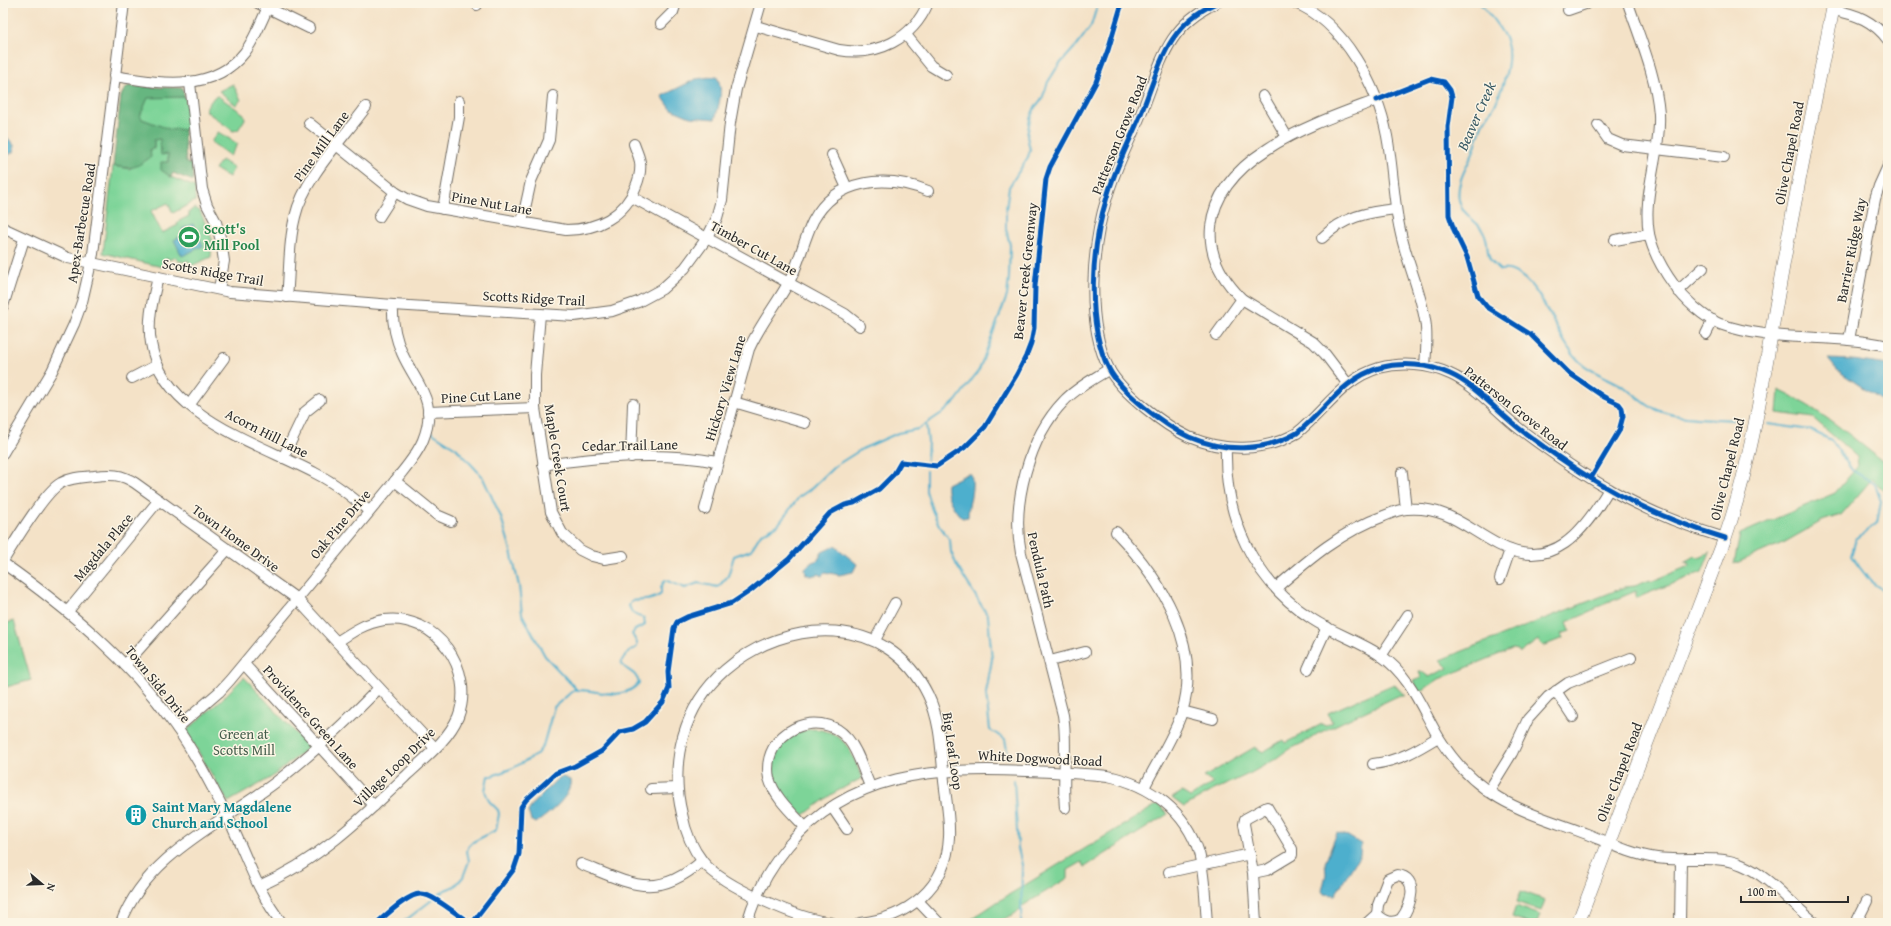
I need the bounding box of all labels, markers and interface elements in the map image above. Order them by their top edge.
street label: Patterson Grove Road [1086,72,1152,197]
water label: Beaver Creek [1451,78,1501,155]
street label: Olive Chapel Road [1769,99,1809,207]
street label: Pine Mill Lane [288,106,354,186]
street label: Apex-Barbecue Road [62,161,100,284]
street label: Pine Nut Lane [450,186,534,220]
street label: Barrier Ridge Way [1831,196,1871,304]
street label: Beaver Creek Greenway [1008,202,1042,340]
street label: Timber Cut Lane [707,216,802,280]
place label: Scott's Mill Pool [204,219,260,255]
sports icon: Scott's Mill Pool [176,224,202,250]
street label: Scotts Ridge Trail [161,253,265,291]
street label: Scotts Ridge Trail [482,285,586,311]
street label: Hickory View Lane [699,332,751,443]
street label: Patterson Grove Road [1460,361,1572,455]
street label: Pine Cut Lane [441,384,522,408]
street label: Maple Creek Court [540,403,576,513]
street label: Acorn Hill Lane [222,404,312,463]
street label: Olive Chapel Road [1705,415,1750,522]
street label: Cedar Trail Lane [582,434,679,456]
street label: Oak Pine Drive [305,484,375,563]
street label: Town Home Drive [188,499,284,577]
street label: Magdala Place [68,508,138,585]
street label: Pendula Path [1023,530,1059,610]
street label: Town Side Drive [121,641,196,727]
street label: Providence Green Lane [259,660,364,774]
street label: Big Leaf Loop [938,711,968,792]
street label: Olive Chapel Road [1591,719,1647,825]
street label: Village Loop Drive [348,722,440,811]
park label: Green at Scotts Mill [213,724,275,760]
street label: White Dogwood Road [977,745,1103,771]
place label: Saint Mary Magdalene Church and School [152,797,292,833]
building icon: Saint Mary Magdalene Church and School [123,802,149,828]
north arrow [22,864,62,904]
scale bar [1741,878,1848,904]
text: N [42,881,60,894]
text: 100 m [1747,883,1777,900]

